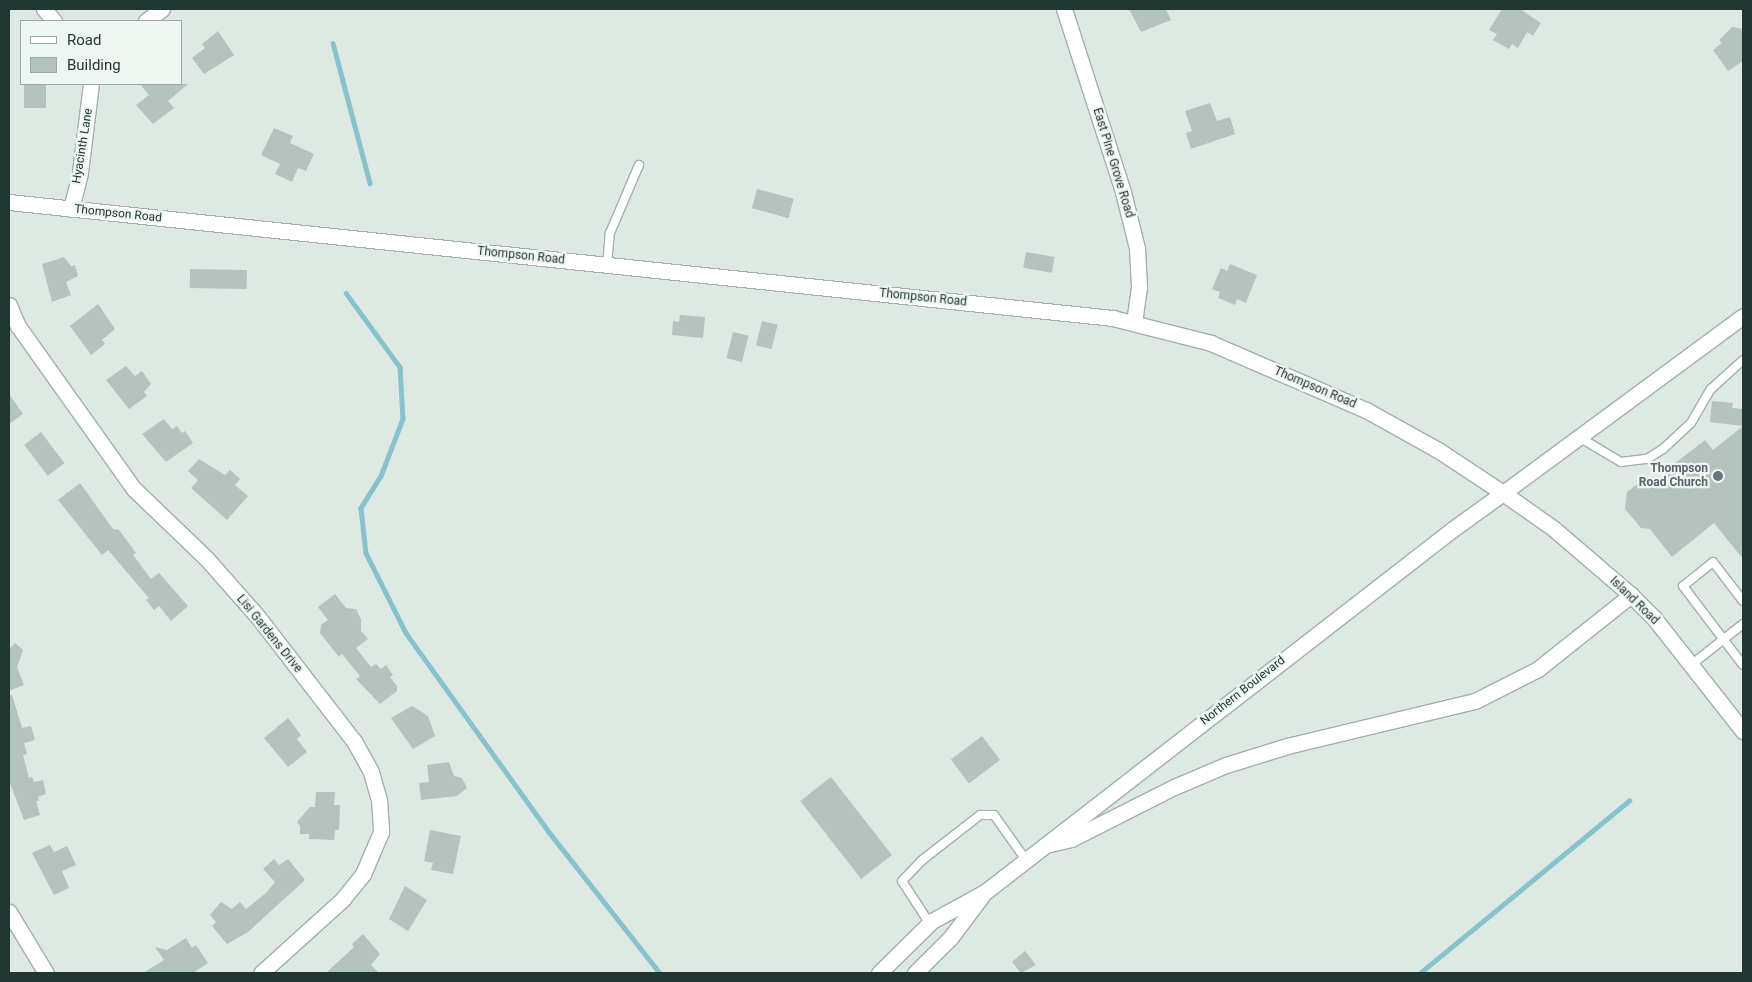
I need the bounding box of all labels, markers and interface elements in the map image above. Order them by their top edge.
legend [20,20,182,85]
text: Road [67,31,101,49]
text: Building [67,56,121,74]
street label: East Pine Grove Road [1089,106,1137,220]
street label: Hyacinth Lane [70,107,96,185]
street label: Thompson Road [73,202,163,226]
street label: Thompson Road [476,244,566,268]
street label: Thompson Road [878,286,968,310]
street label: Thompson Road [1272,364,1358,412]
place label: Thompson Road Church [1639,462,1708,490]
marker: Thompson Road Church [1712,470,1724,482]
street label: Island Road [1606,574,1662,628]
street label: Lisi Gardens Drive [233,592,305,676]
street label: Northern Boulevard [1198,653,1288,729]

